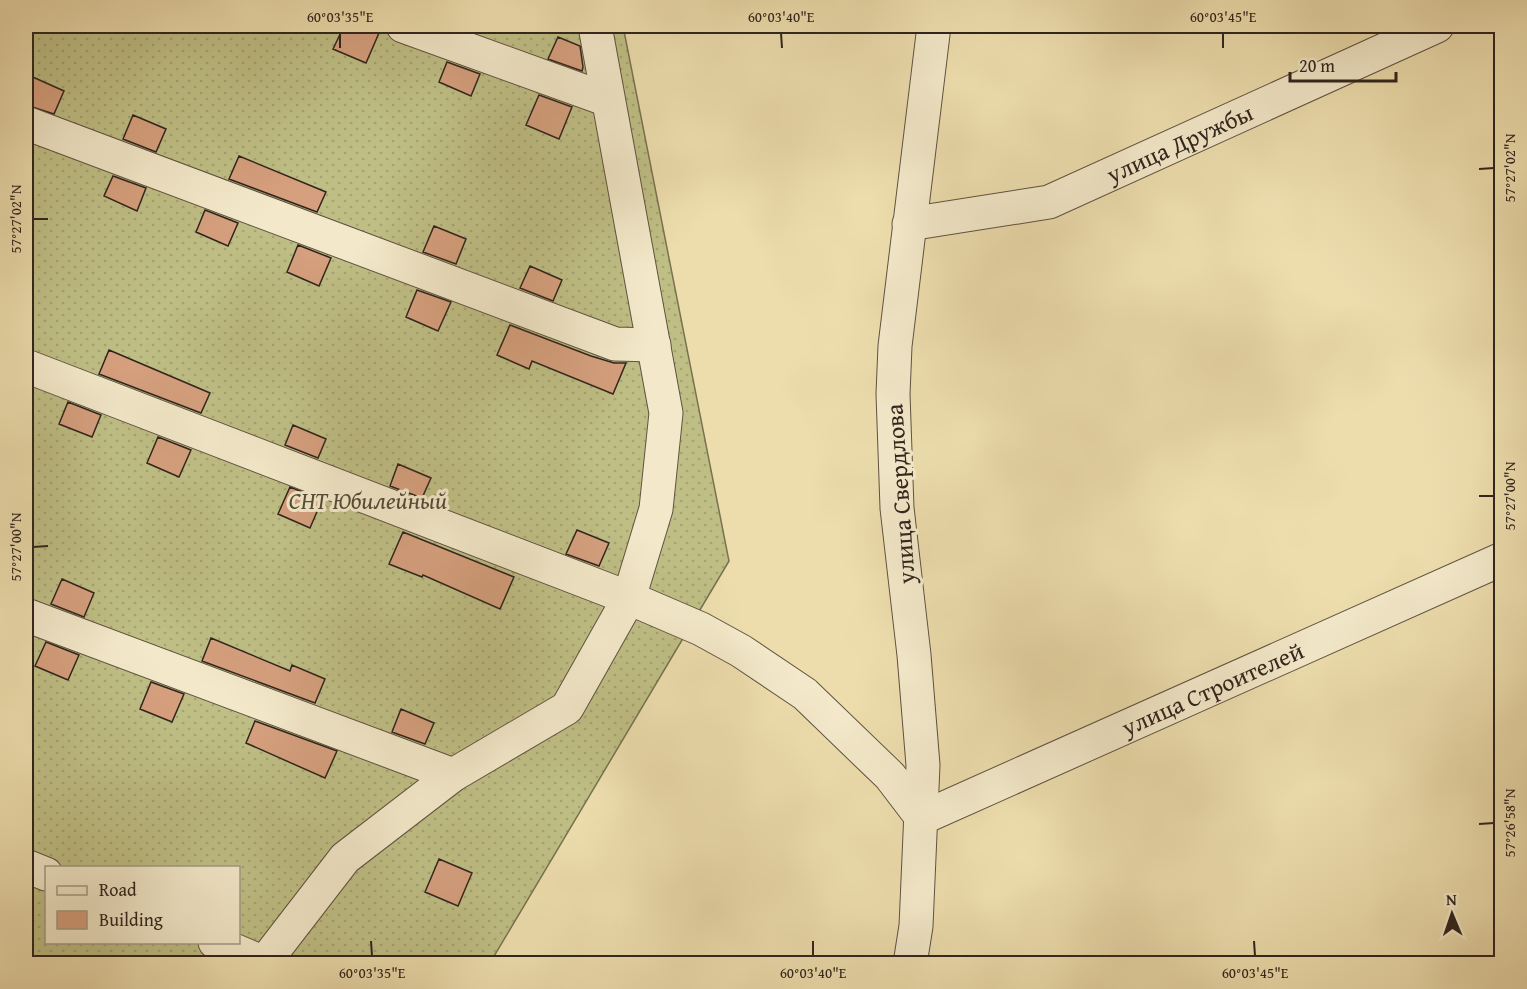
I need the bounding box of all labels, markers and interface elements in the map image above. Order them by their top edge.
text: 60°03'35"E [307,6,374,27]
text: 60°03'40"E [748,6,815,27]
text: 60°03'45"E [1190,6,1257,27]
scale bar [1290,45,1396,83]
text: 20 m [1299,52,1335,79]
street label: улица Дружбы [1100,94,1259,192]
text: 57°27'02"N [1499,133,1520,202]
text: 57°27'02"N [5,184,26,253]
street label: улица Свердлова [876,402,924,586]
text: 57°27'00"N [1499,461,1520,530]
park label: СНТ Юбилейный [289,483,447,518]
text: 57°27'00"N [5,512,26,581]
street label: улица Строителей [1115,632,1309,745]
text: 57°26'58"N [1499,788,1520,857]
legend [45,866,240,944]
text: Road [99,876,137,903]
north arrow [1422,884,1482,944]
text: N [1446,887,1458,911]
text: Building [99,906,163,933]
text: 60°03'35"E [339,962,406,983]
text: 60°03'40"E [780,962,847,983]
text: 60°03'45"E [1222,962,1289,983]

